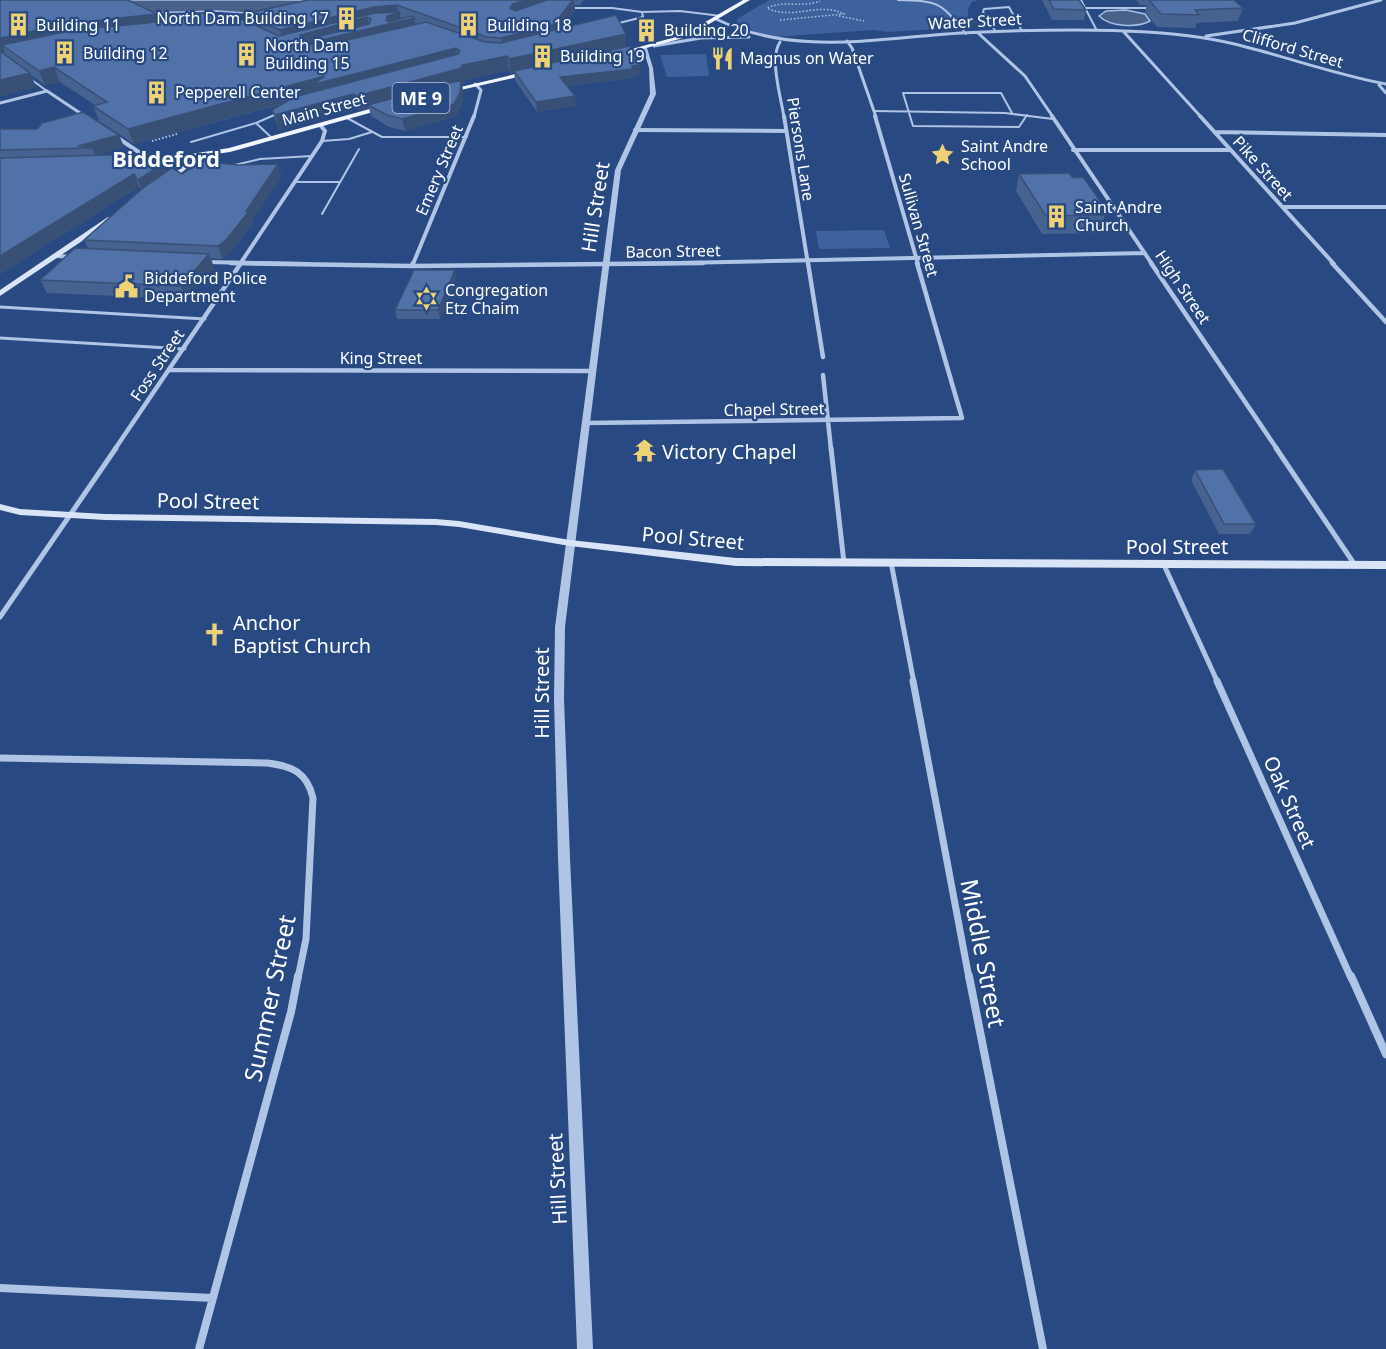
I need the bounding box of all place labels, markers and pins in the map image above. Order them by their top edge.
building icon: North Dam Building 17 [334,5,360,31]
place label: North Dam Building 17 [156,7,329,29]
building icon: Building 11 [5,12,31,38]
building icon: Building 18 [456,12,482,38]
place label: Building 11 [36,14,121,36]
place label: Building 18 [487,14,572,36]
building icon: Building 20 [633,17,659,43]
place label: Building 20 [664,19,749,41]
place label: North Dam Building 15 [265,34,350,74]
building icon: Building 12 [52,40,78,66]
building icon: North Dam Building 15 [234,41,260,67]
place label: Building 12 [83,42,168,64]
building icon: Building 19 [529,43,555,69]
place label: Building 19 [560,45,645,67]
restaurant icon: Magnus on Water [709,45,735,71]
place label: Magnus on Water [740,47,874,69]
building icon: Pepperell Center [144,79,170,105]
place label: Pepperell Center [175,81,301,103]
place label: Saint Andre School [961,135,1048,175]
place icon: Saint Andre School [930,142,956,168]
place label: Saint Andre Church [1075,196,1162,236]
building icon: Saint Andre Church [1044,203,1070,229]
place label: Biddeford Police Department [144,267,267,307]
public building icon: Biddeford Police Department [113,274,139,300]
place label: Congregation Etz Chaim [445,279,548,319]
synagogue icon: Congregation Etz Chaim [414,286,440,312]
temple icon: Victory Chapel [631,438,657,464]
place label: Victory Chapel [662,438,797,465]
place label: Anchor Baptist Church [233,609,371,659]
church icon: Anchor Baptist Church [202,621,228,647]

